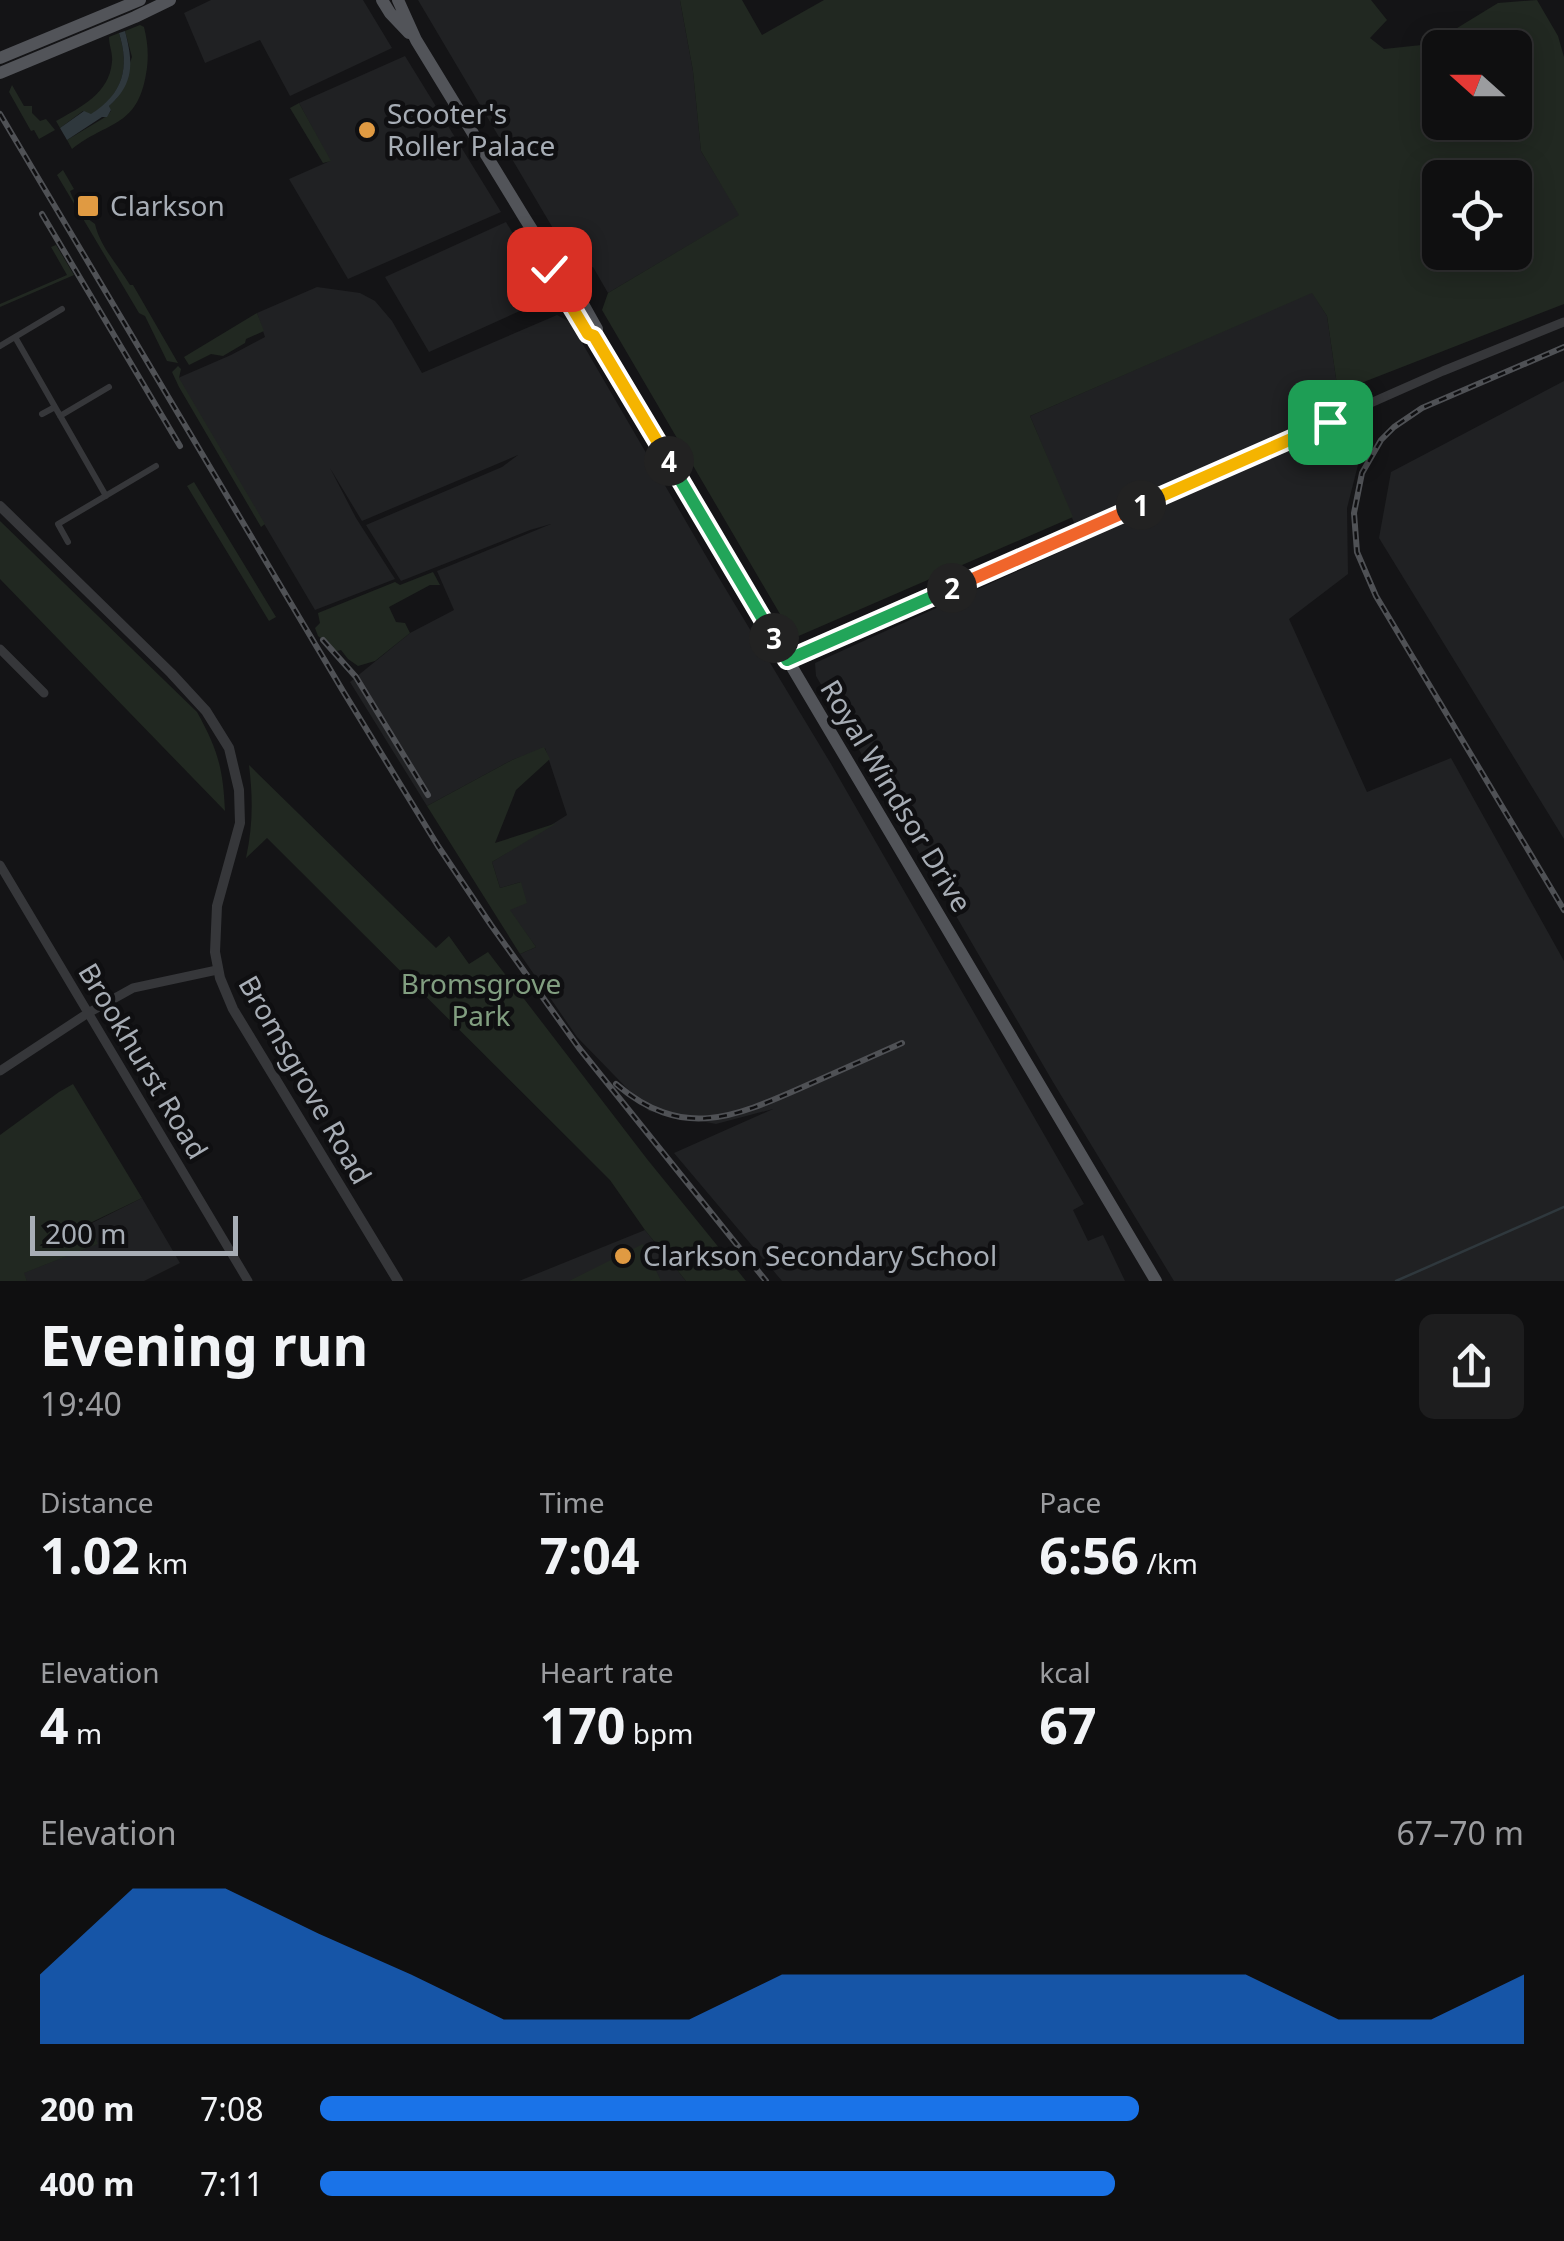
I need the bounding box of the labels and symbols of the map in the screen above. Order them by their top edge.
north arrow [1422,30,1532,140]
place label: Scooter's Roller Palace [387,94,555,164]
marker: Scooter's Roller Palace [356,119,378,141]
place label: Clarkson [110,186,225,224]
marker: Clarkson [75,193,101,219]
pin [507,227,592,312]
pin [1288,380,1373,465]
pin: 4 [644,436,694,486]
pin: 1 [1116,480,1166,530]
pin: 2 [927,563,977,613]
pin: 3 [749,613,799,663]
street label: Royal Windsor Drive [812,672,981,919]
street label: Brookhurst Road [70,955,217,1166]
park label: Bromsgrove Park [401,964,561,1034]
street label: Bromsgrove Road [231,968,381,1191]
scale bar [30,1211,238,1256]
place label: Clarkson Secondary School [643,1236,997,1274]
marker: Clarkson Secondary School [612,1245,634,1267]

